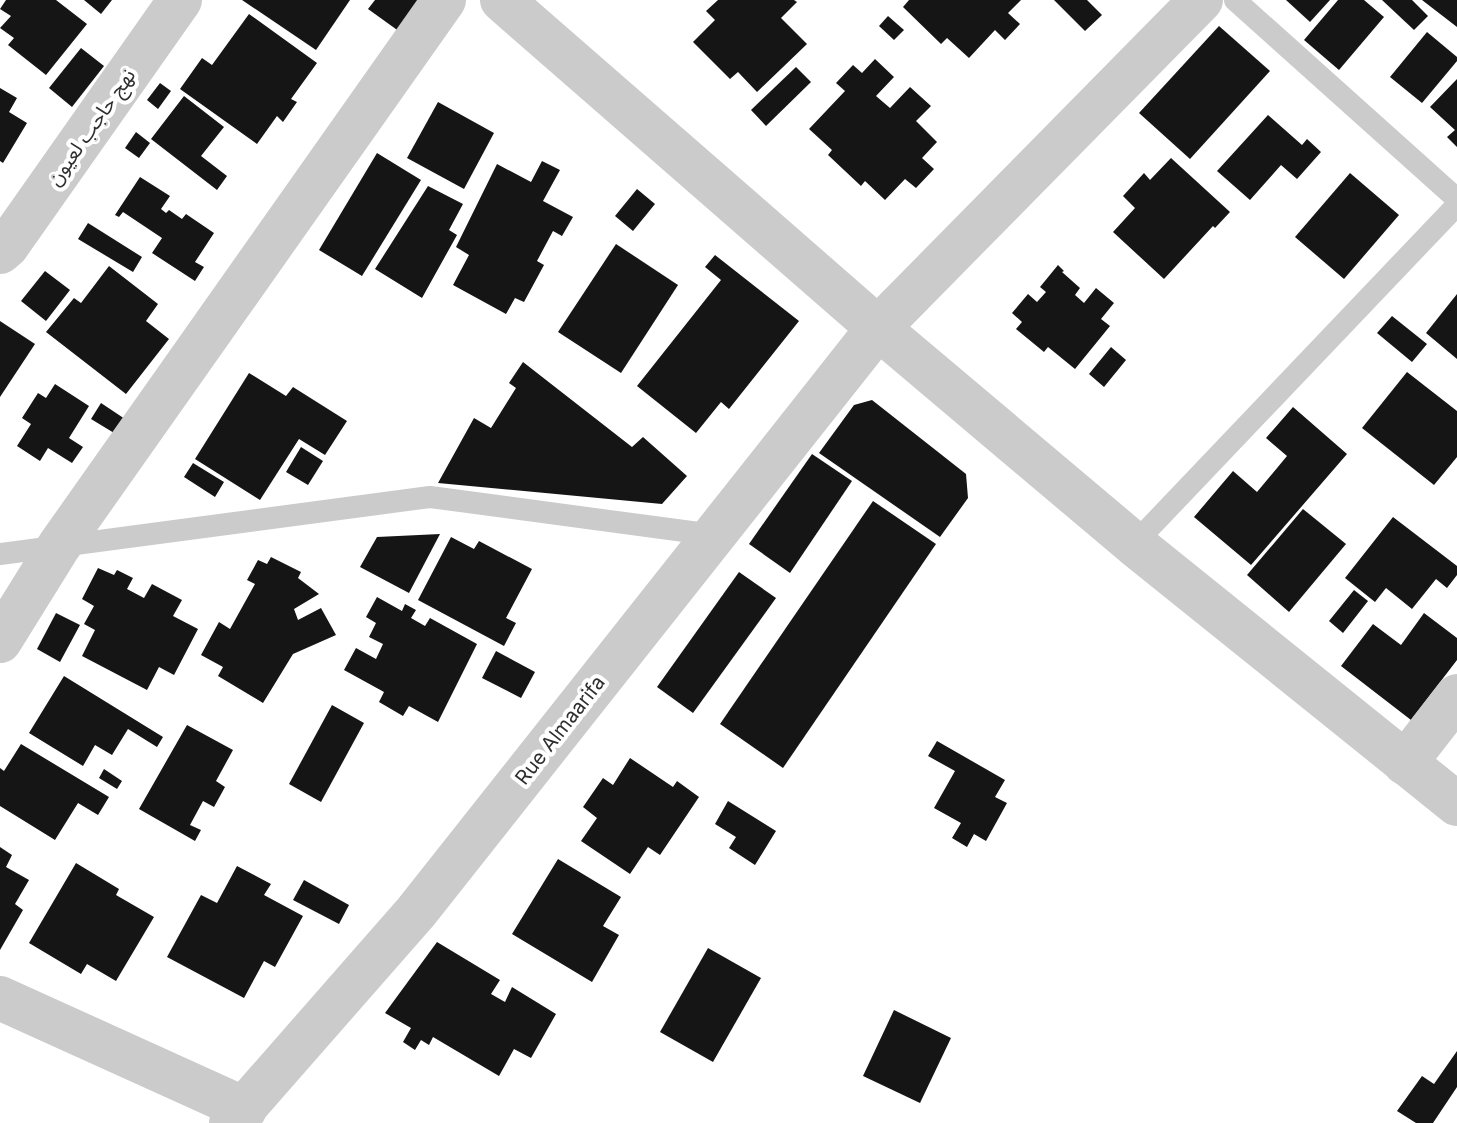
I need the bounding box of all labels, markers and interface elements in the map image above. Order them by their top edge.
street label: نهج حاجب لعيون [42,64,143,192]
street label: Rue Almaarifa [510,671,610,789]

